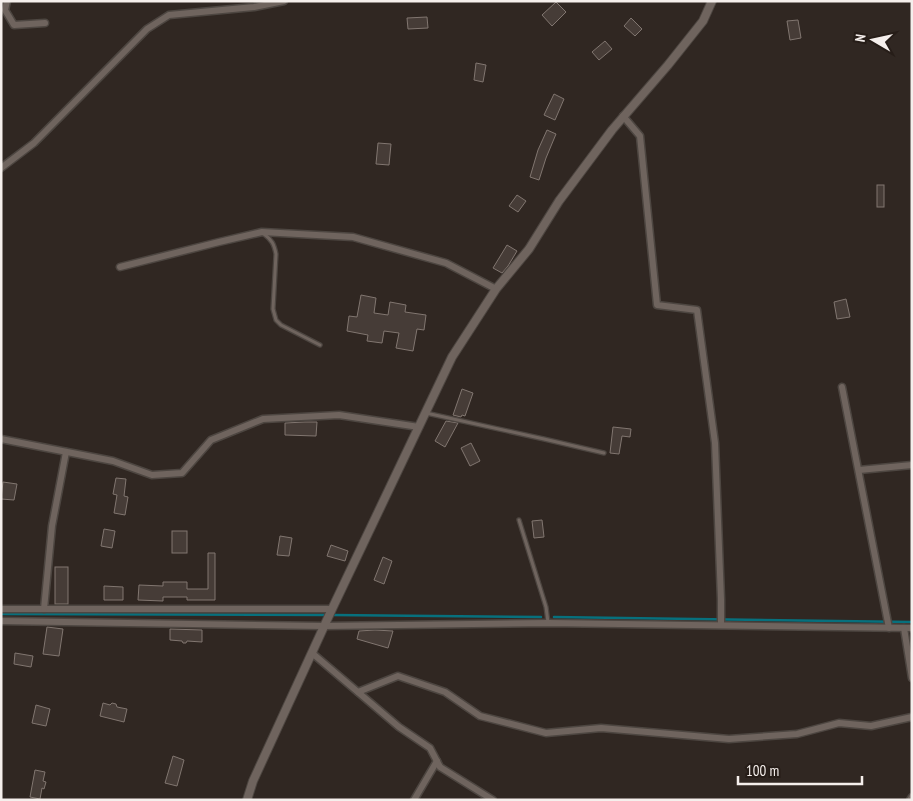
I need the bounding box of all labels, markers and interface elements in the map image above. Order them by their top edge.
north arrow [848,15,898,65]
text: N [851,33,870,43]
scale bar [738,754,862,786]
text: 100 m [746,761,779,780]

